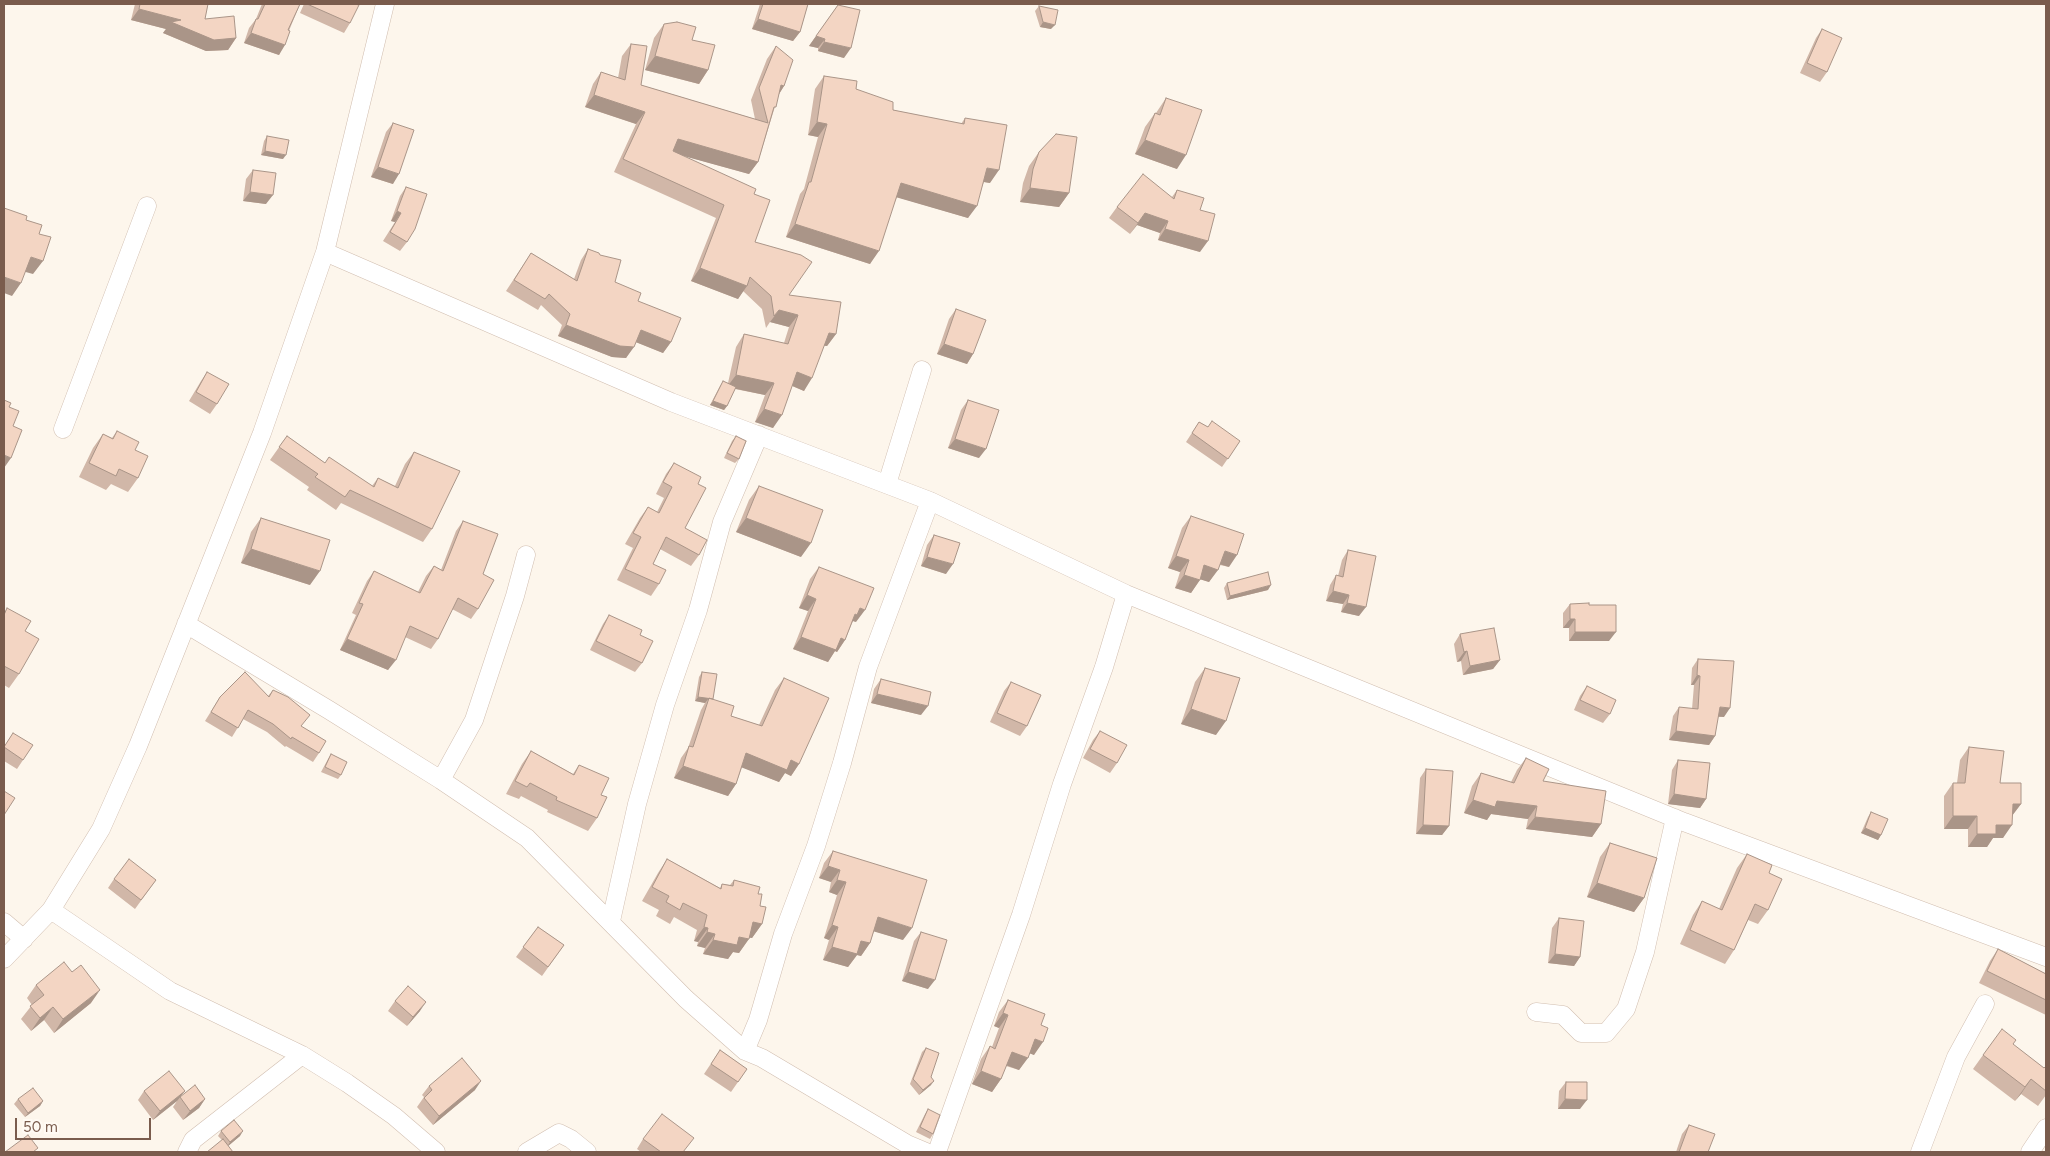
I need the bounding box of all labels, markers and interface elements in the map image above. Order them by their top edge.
scale bar [18,1108,154,1140]
text: 50 m [23,1118,58,1136]

